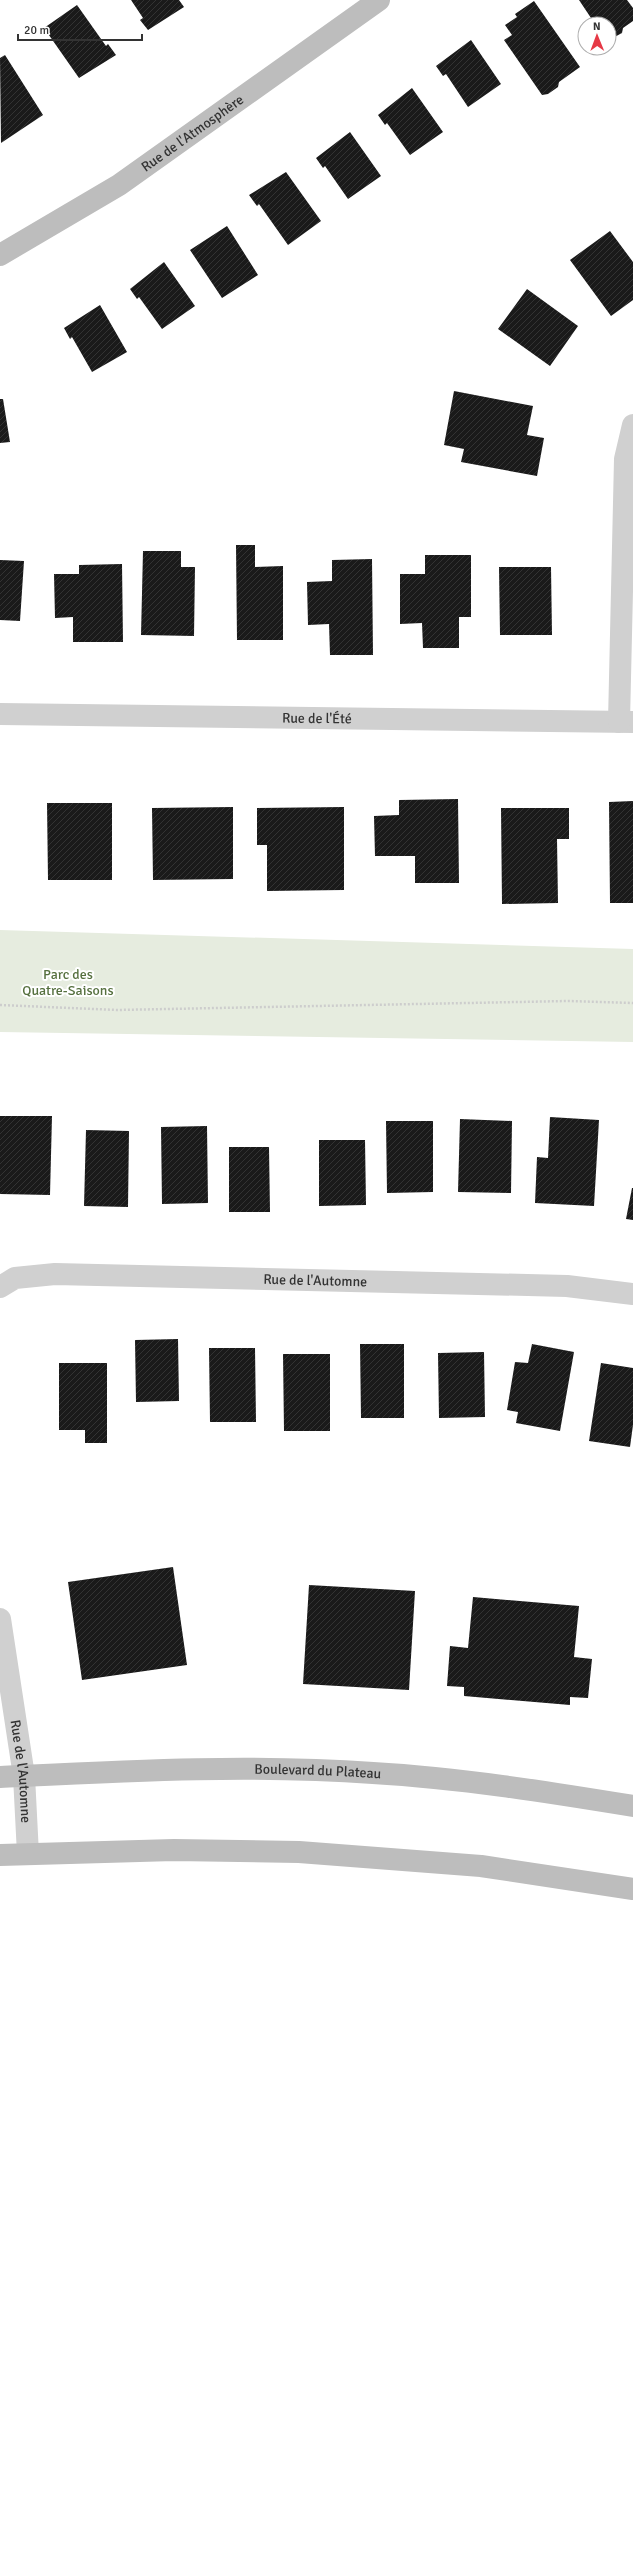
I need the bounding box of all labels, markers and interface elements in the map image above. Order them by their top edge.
scale bar [18,16,142,42]
north arrow [577,16,617,56]
text: N [593,20,601,33]
text: 20 m [24,23,49,38]
street label: Rue de l'Atmosphère [138,91,247,175]
street label: Rue de l'Été [282,710,352,727]
park label: Parc des Quatre-Saisons [22,966,114,999]
street label: Rue de l'Automne [263,1271,367,1290]
street label: Rue de l'Automne [7,1719,34,1824]
street label: Boulevard du Plateau [254,1761,382,1782]

